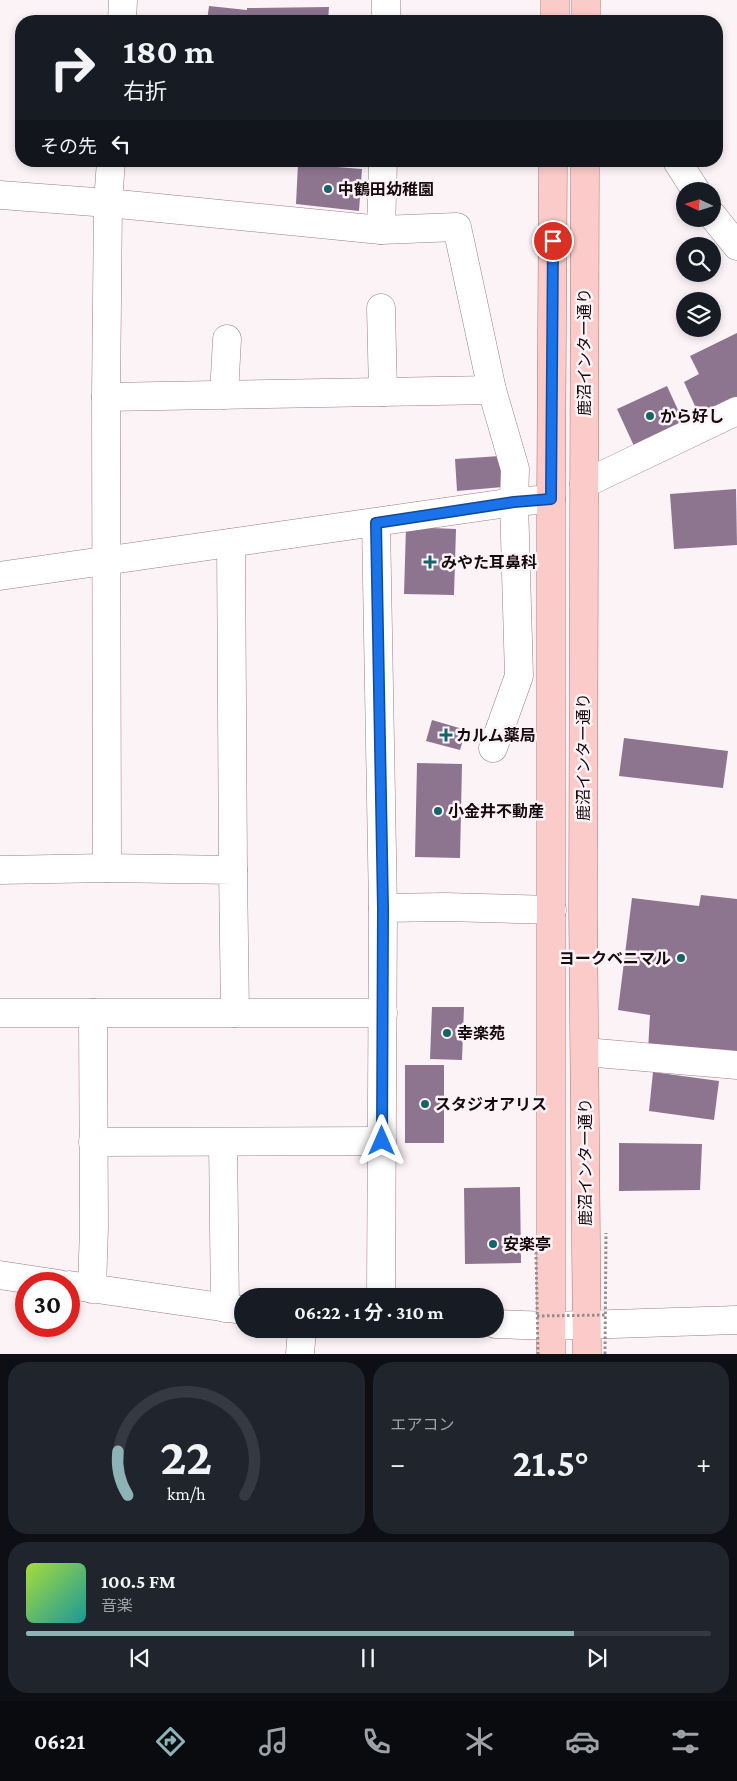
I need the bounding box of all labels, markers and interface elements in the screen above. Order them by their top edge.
text: 180 m [123,32,214,71]
icon: right [40,35,105,100]
text: 右折 [123,79,167,104]
icon: left [107,130,135,158]
text: その先 [40,136,97,157]
place label: 中鶴田幼稚園 [338,181,434,198]
north arrow [676,182,721,228]
map controls [676,182,721,337]
marker: 中鶴田幼稚園 [322,183,334,195]
pin [532,220,574,262]
icon: arrive [539,227,567,255]
button: search [676,237,721,282]
street label: 鹿沼インター通り [576,288,593,416]
button: layers [676,292,721,337]
place label: から好し [660,408,724,425]
marker: から好し [644,410,656,422]
place label: みやた耳鼻科 [441,554,537,571]
marker: みやた耳鼻科 [423,555,437,569]
street label: 鹿沼インター通り [575,693,592,821]
place label: カルム薬局 [456,727,536,744]
marker: カルム薬局 [440,729,452,741]
place label: 小金井不動産 [448,802,544,820]
marker: 小金井不動産 [432,805,444,817]
place label: ヨークベニマル [559,950,671,967]
marker: ヨークベニマル [675,952,687,964]
place label: 幸楽苑 [457,1025,505,1042]
marker: 幸楽苑 [441,1027,453,1039]
place label: スタジオアリス [435,1096,547,1113]
marker: スタジオアリス [419,1098,431,1110]
street label: 鹿沼インター通り [577,1098,594,1226]
position arrow [355,1114,407,1166]
place label: 安楽亭 [503,1236,551,1253]
marker: 安楽亭 [487,1238,499,1250]
speed limit sign: 30 [15,1272,80,1337]
text: 06:22 · 1 分 · 310 m [294,1302,444,1323]
text: エアコン [391,1416,455,1433]
text: 22 [160,1427,212,1485]
text: 21.5° [512,1442,589,1484]
text: − [391,1448,405,1479]
text: + [696,1448,711,1479]
text: km/h [167,1484,206,1504]
text: 100.5 FM [101,1571,176,1592]
text: 音楽 [101,1597,133,1614]
icon: previous [126,1644,154,1672]
icon: pause [354,1644,382,1672]
icon: next [583,1644,611,1672]
icon: directions [153,1724,188,1759]
icon: music [256,1724,291,1759]
icon: phone [359,1724,394,1759]
icon: climate [462,1724,497,1759]
icon: car [565,1724,600,1759]
icon: filters [668,1724,703,1759]
text: 06:21 [34,1729,85,1754]

